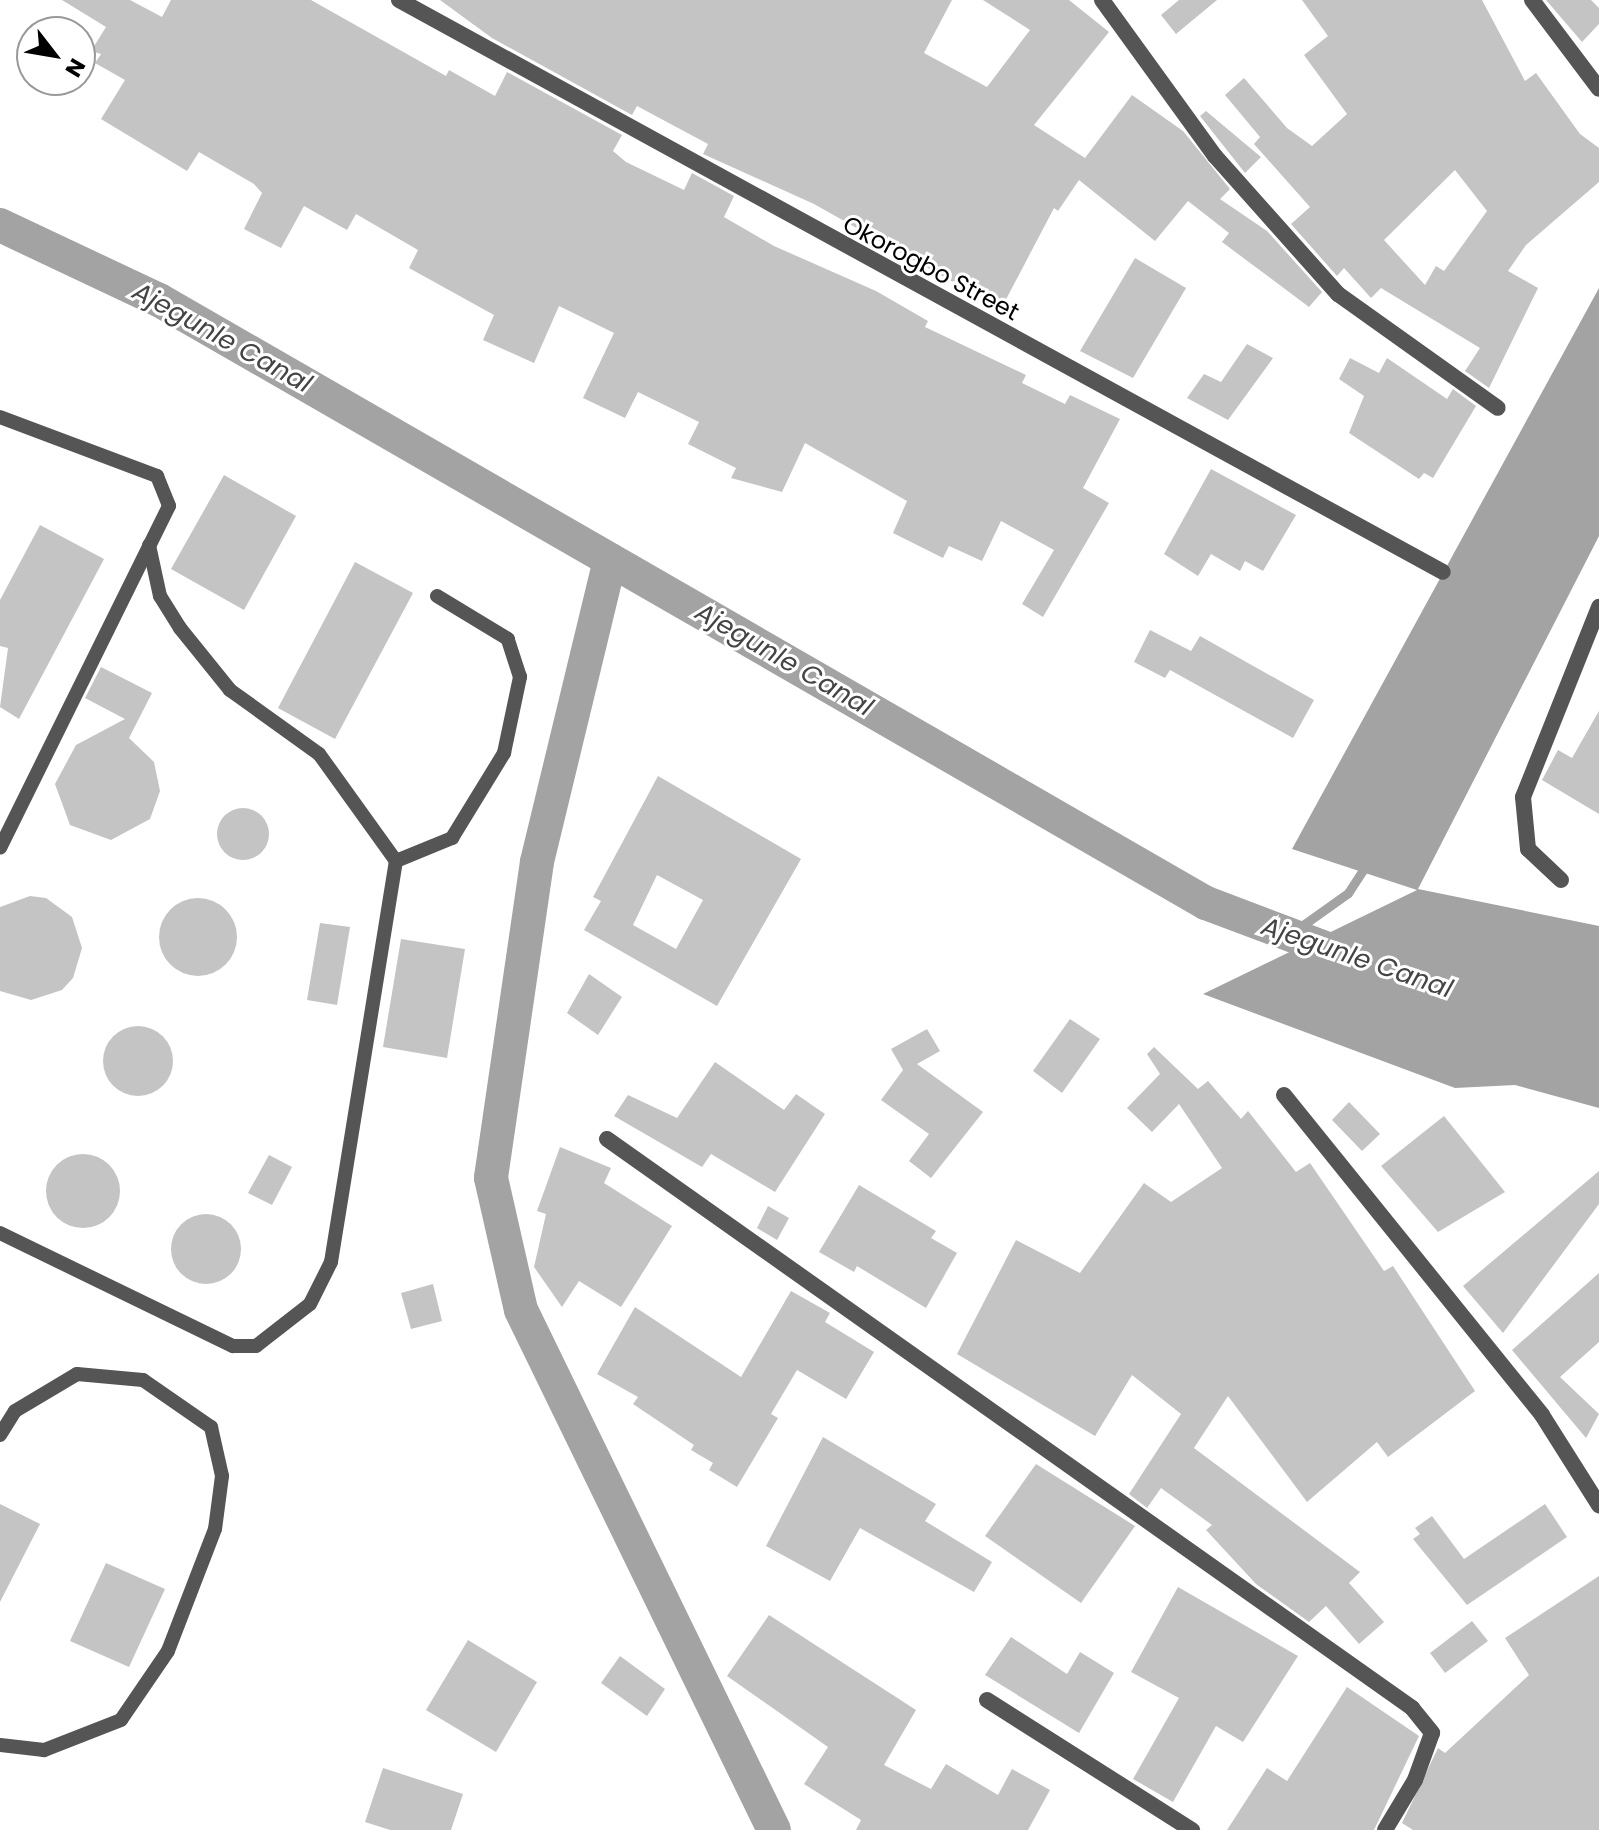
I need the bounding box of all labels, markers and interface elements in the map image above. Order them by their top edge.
north arrow [16,16,96,96]
text: N [58,53,93,83]
street label: Okorogbo Street [838,209,1024,327]
water label: Ajegunle Canal [127,276,317,400]
water label: Ajegunle Canal [690,597,878,723]
water label: Ajegunle Canal [1258,911,1456,1005]

